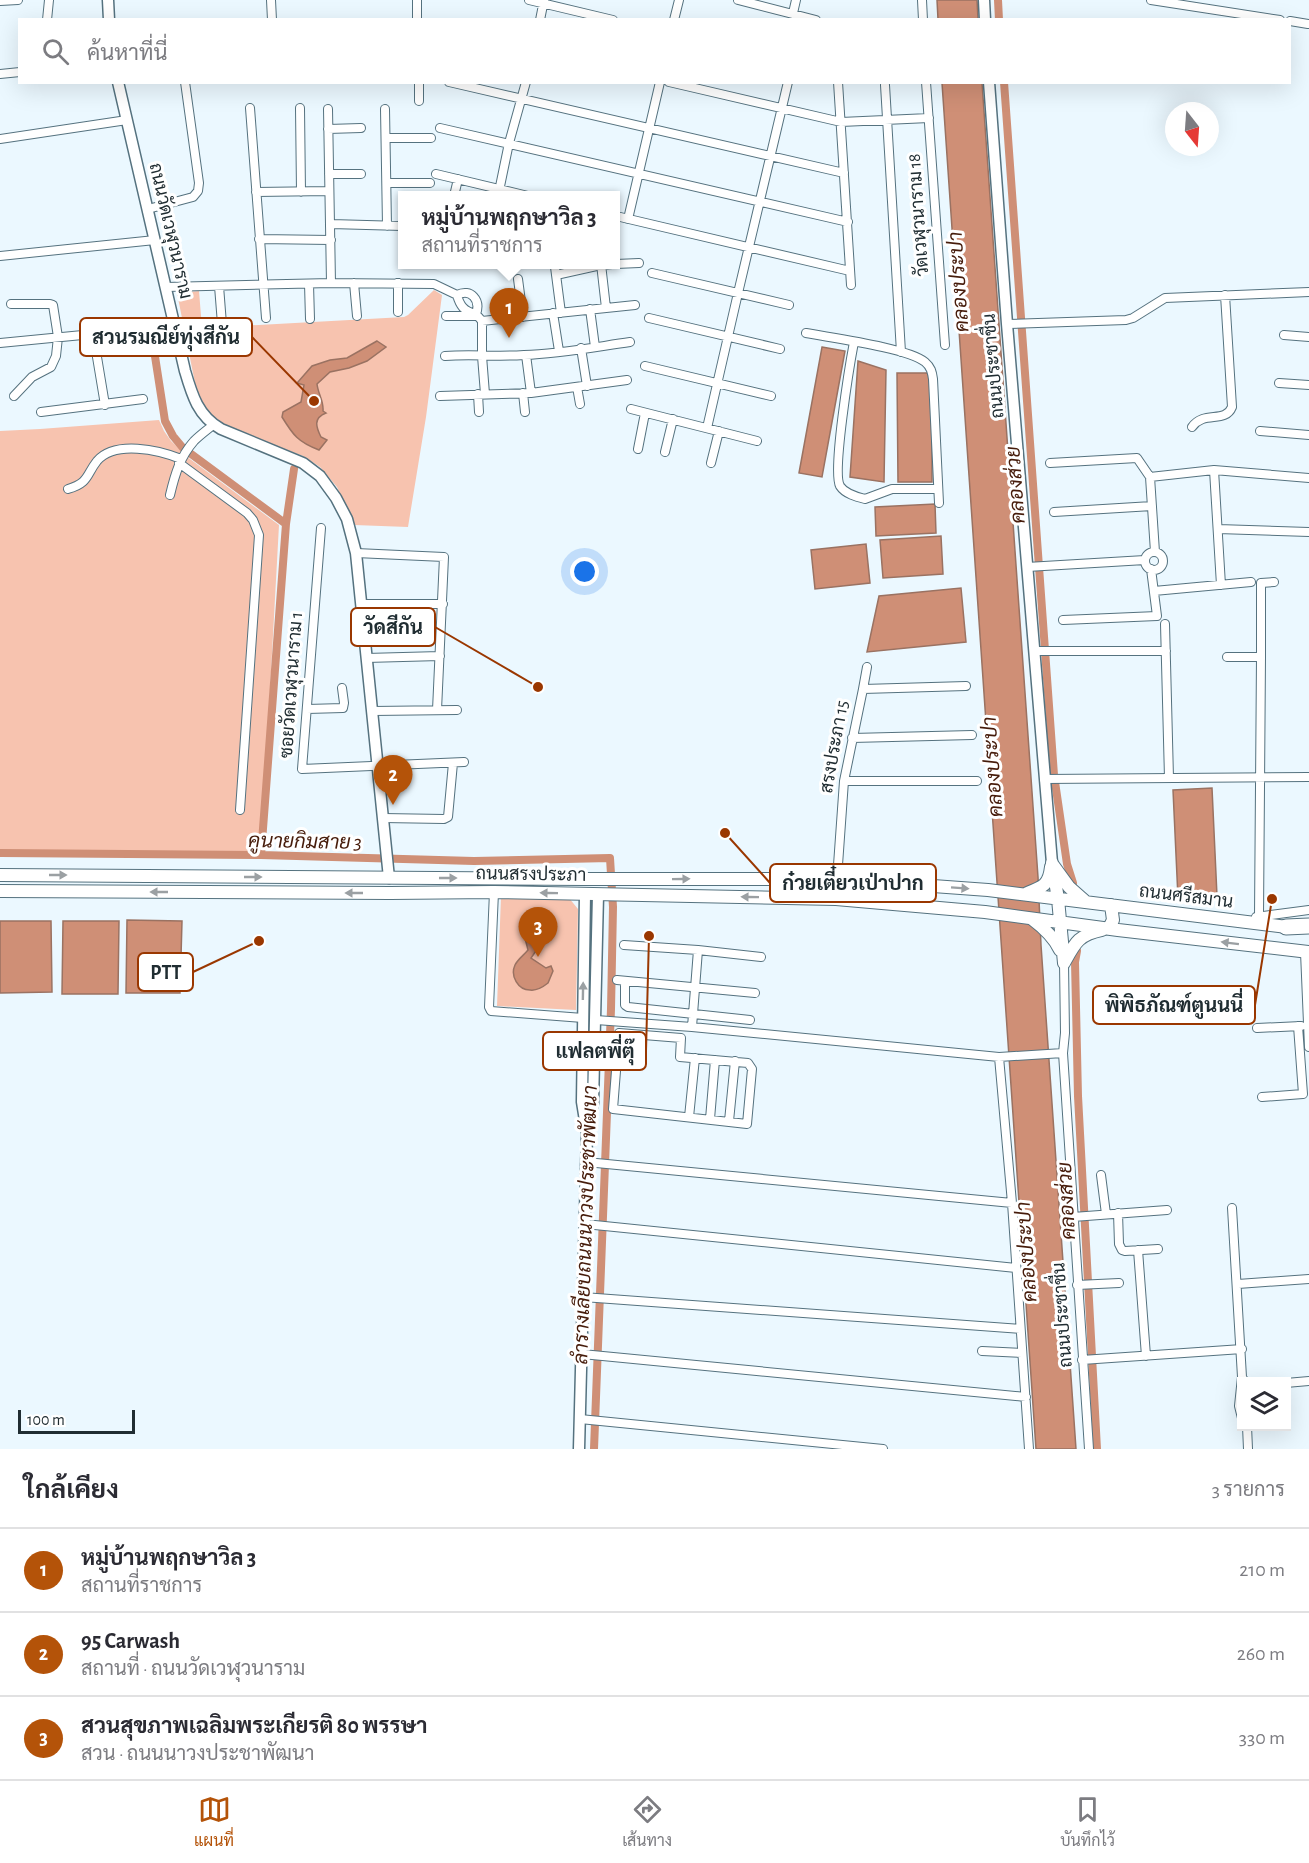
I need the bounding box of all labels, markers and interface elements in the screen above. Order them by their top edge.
search box [18,18,1291,84]
icon: search [39,35,72,68]
text: ค้นหาที่นี่ [87,42,167,64]
north arrow [1165,102,1219,156]
street label: วัดเวฬุวนาราม 18 [903,153,934,277]
street label: ถนนวัดเวฬุวนาราม [144,161,197,301]
popup [398,191,620,269]
text: หมู่บ้านพฤกษาวิล 3 [421,207,597,229]
water label: คลองประปา [945,231,972,333]
text: สถานที่ราชการ [421,236,543,256]
pin: 1 [490,288,528,338]
street label: ถนนประชาชื่น [972,313,1008,420]
callout: สวนรมณีย์ทุ่งสีกัน [80,318,252,356]
text: สวนรมณีย์ทุ่งสีกัน [92,324,240,352]
water label: คลองส่วย [1000,445,1029,525]
your location [570,557,599,586]
callout: วัดสีกัน [351,608,435,646]
street label: ซอยวัดเวฬุวนาราม 1 [275,611,308,759]
text: วัดสีกัน [363,614,423,638]
street label: สรงประภา 15 [817,699,852,795]
water label: คลองประปา [979,716,1006,818]
pin: 2 [374,756,412,805]
water label: คูนายกิมสาย 3 [248,828,362,857]
street label: ถนนสรงประภา [476,864,586,885]
callout: ก๋วยเตี๋ยวเป่าปาก [770,864,936,902]
text: ก๋วยเตี๋ยวเป่าปาก [782,865,924,894]
one-way arrow [49,870,68,880]
one-way arrow [244,872,263,882]
one-way arrow [439,873,458,883]
one-way arrow [671,874,690,884]
street label: ถนนศรีสมาน [1138,877,1235,912]
one-way arrow [950,883,969,893]
one-way arrow [150,887,169,897]
one-way arrow [345,888,364,898]
one-way arrow [540,889,559,898]
one-way arrow [740,892,759,902]
pin: 3 [518,908,558,957]
one-way arrow [1220,938,1239,948]
callout: PTT [138,953,193,991]
text: PTT [150,963,182,983]
one-way arrow [579,981,588,1000]
callout: พิพิธภัณฑ์ตูนนนี่ [1093,986,1255,1024]
text: พิพิธภัณฑ์ตูนนนี่ [1105,988,1243,1019]
callout: แฟลตพี่ตุ๊ [543,1032,646,1070]
text: แฟลตพี่ตุ๊ [556,1034,635,1066]
water label: ลำรางเลียบถนนนาวงประชาพัฒนา [567,1085,601,1365]
water label: คลองส่วย [1052,1161,1079,1241]
water label: คลองประปา [1013,1201,1040,1303]
street label: ถนนประชาชื่น [1042,1262,1076,1369]
map controls [1237,1377,1291,1431]
button: layers [1237,1377,1291,1431]
scale bar [18,1407,135,1434]
text: 100 m [27,1412,65,1428]
text: ใกล้เคียง [24,1477,119,1503]
text: 3 รายการ [1212,1480,1285,1500]
text: หมู่บ้านพฤกษาวิล 3 [81,1547,256,1569]
text: 1 [40,1560,47,1580]
text: 210 m [1239,1560,1285,1580]
text: สถานที่ราชการ [81,1576,202,1596]
text: 95 Carwash [81,1630,180,1652]
text: 2 [39,1644,48,1664]
text: 260 m [1237,1644,1285,1664]
text: สถานที่ · ถนนวัดเวฬุวนาราม [81,1659,305,1679]
text: สวนสุขภาพเฉลิมพระเกียรติ 80 พรรษา [81,1715,427,1737]
text: 3 [39,1728,48,1748]
text: 330 m [1239,1728,1285,1748]
text: สวน · ถนนนาวงประชาพัฒนา [81,1744,314,1764]
tab: แผนที่ [194,1793,234,1851]
tab: เส้นทาง [622,1793,672,1851]
tab: บันทึกไว้ [1060,1793,1115,1851]

